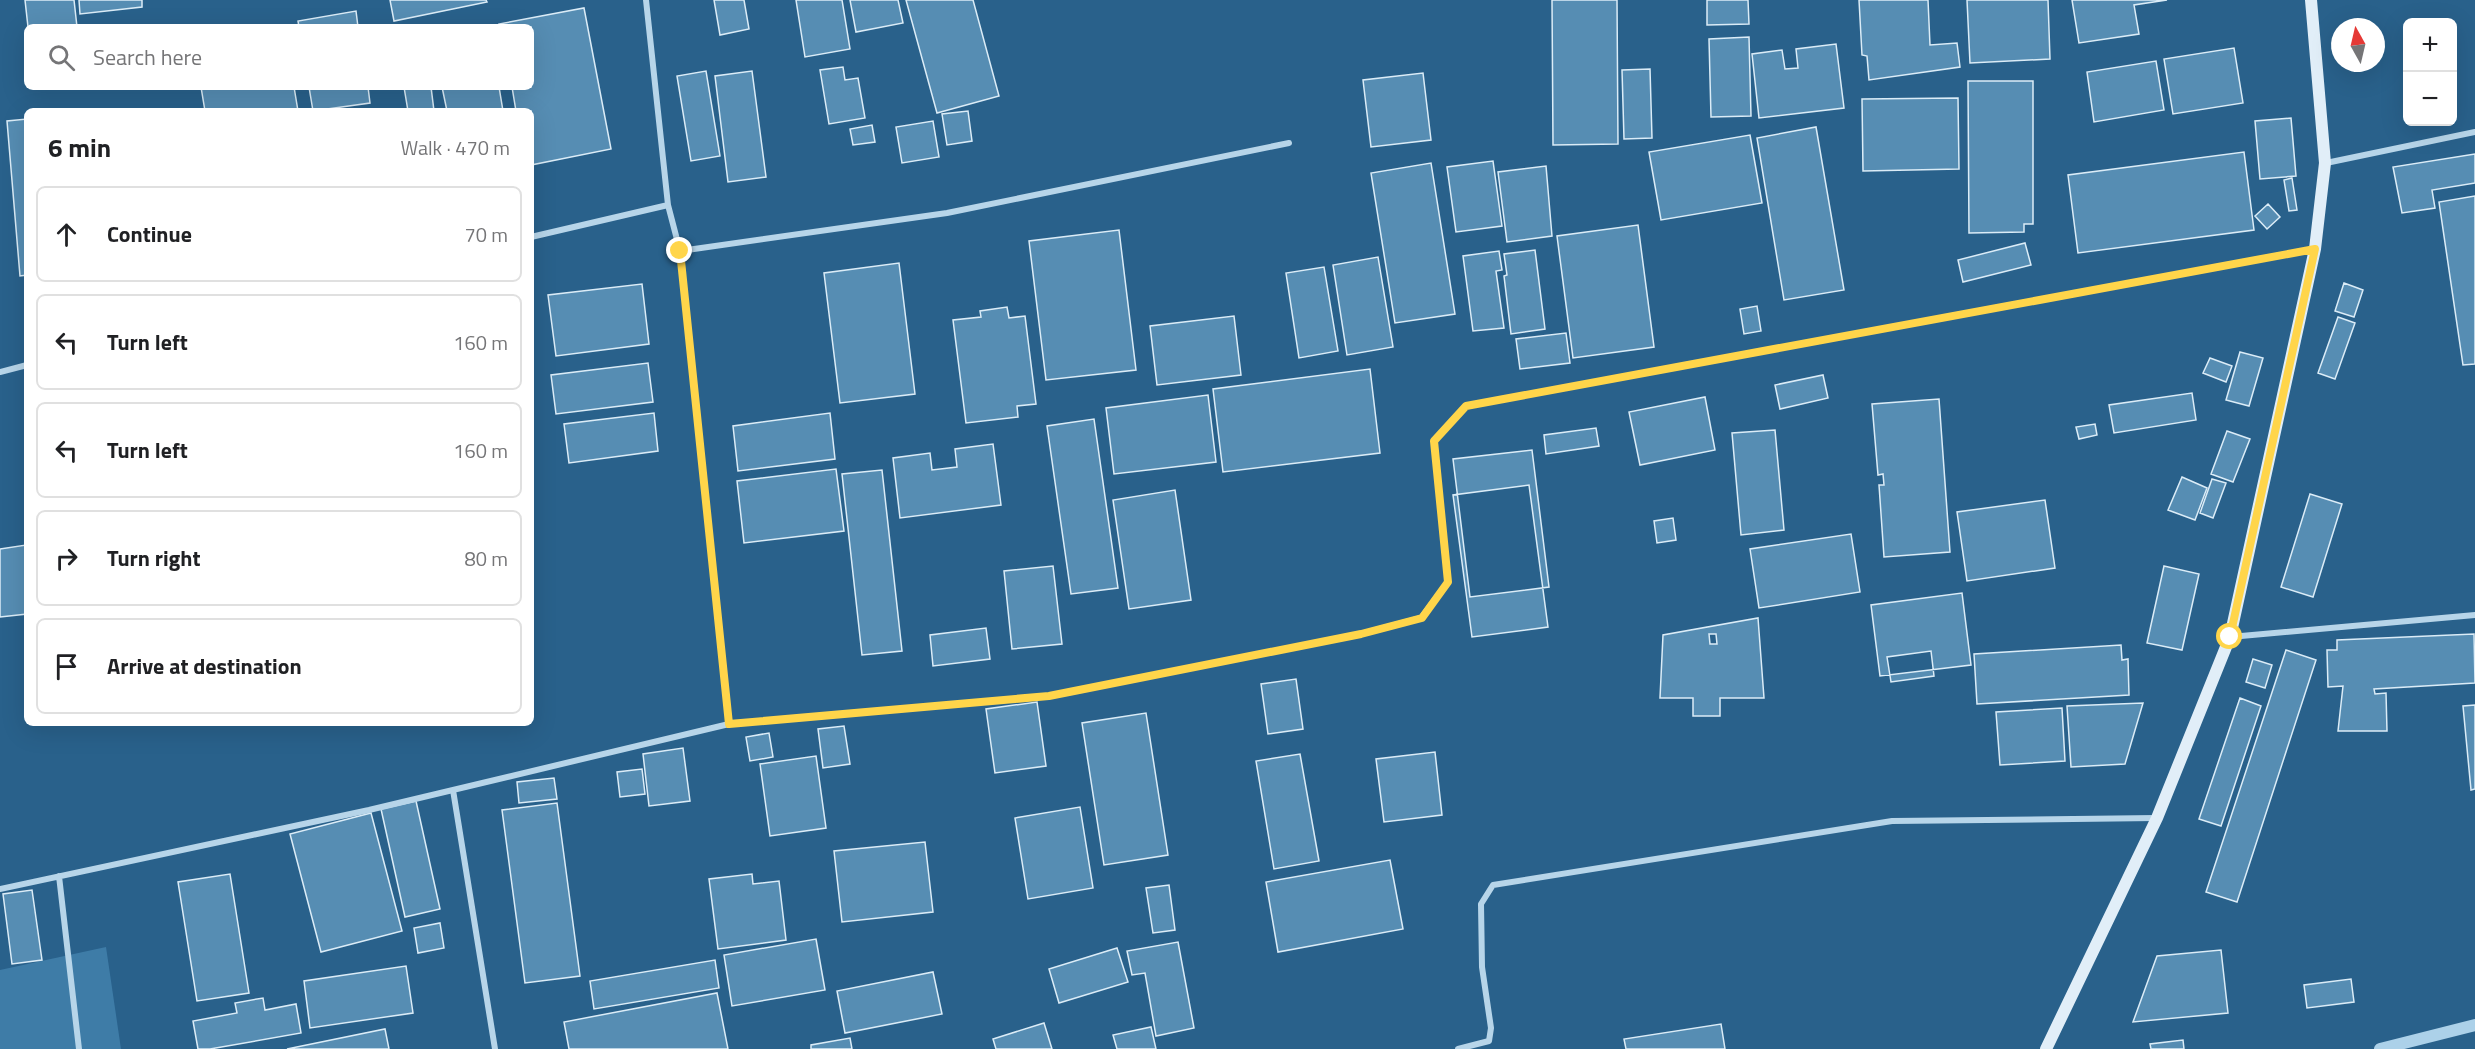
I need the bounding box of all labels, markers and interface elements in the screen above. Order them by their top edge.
north arrow [2331,18,2385,72]
map controls [2403,18,2457,126]
button: + [2403,18,2457,72]
search box [24,24,534,90]
text: Search here [93,40,202,74]
icon: search [45,41,78,74]
button: − [2403,72,2457,126]
text: 6 min [48,128,111,167]
text: Walk · 470 m [401,132,510,163]
text: Continue [107,217,192,251]
icon: ahead [50,218,83,251]
text: 70 m [464,219,508,250]
route end [666,237,692,263]
text: Turn left [107,325,188,359]
icon: left [50,326,83,359]
text: 160 m [453,327,508,358]
text: Turn left [107,433,188,467]
icon: left [50,434,83,467]
text: 160 m [453,435,508,466]
text: Turn right [107,541,201,575]
icon: right [50,542,83,575]
text: 80 m [464,543,508,574]
route start [2216,623,2242,649]
text: Arrive at destination [107,649,302,683]
icon: arrive [50,650,83,683]

